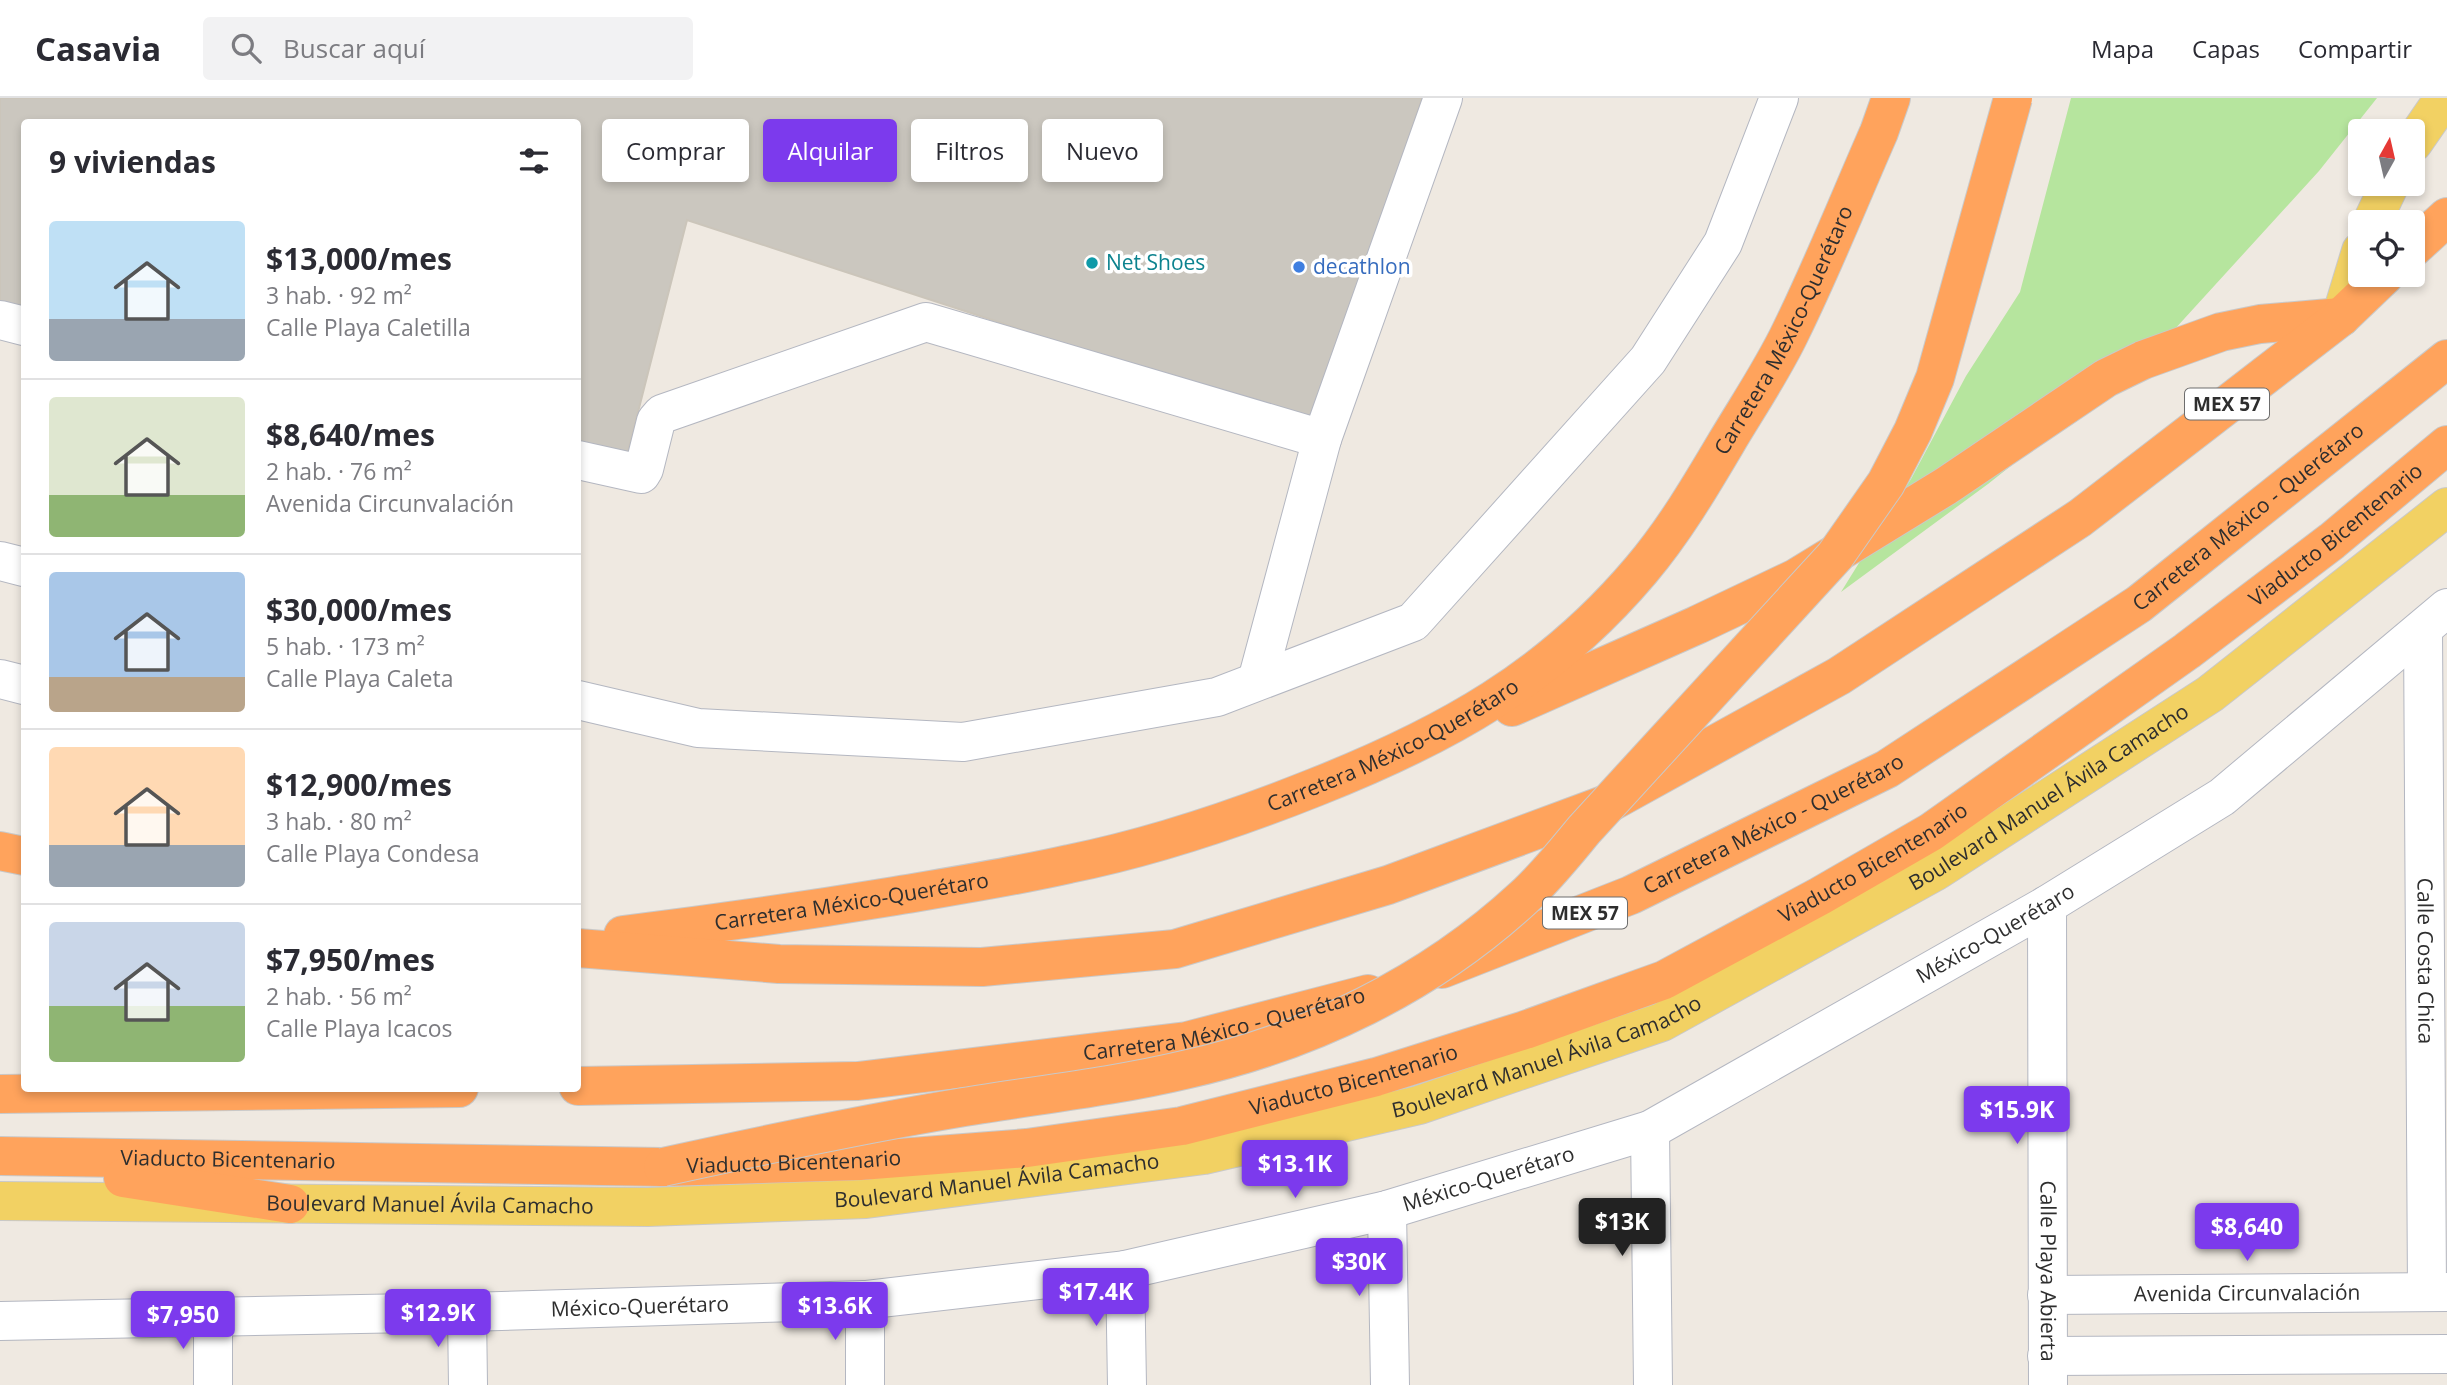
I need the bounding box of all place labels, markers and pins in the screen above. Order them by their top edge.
place label: Net Shoes [1106,248,1205,276]
place label: decathlon [1313,252,1411,280]
marker: Net Shoes [1084,255,1100,271]
marker: decathlon [1291,259,1307,275]
pin: $15.9K [1960,1086,2074,1146]
pin: $13.1K [1238,1140,1352,1200]
pin: $13K [1581,1198,1663,1258]
pin: $8,640 [2190,1204,2304,1263]
pin: $30K [1318,1238,1400,1298]
pin: $17.4K [1039,1268,1153,1328]
pin: $13.6K [778,1282,892,1342]
pin: $12.9K [381,1290,495,1349]
pin: $7,950 [126,1292,240,1351]

